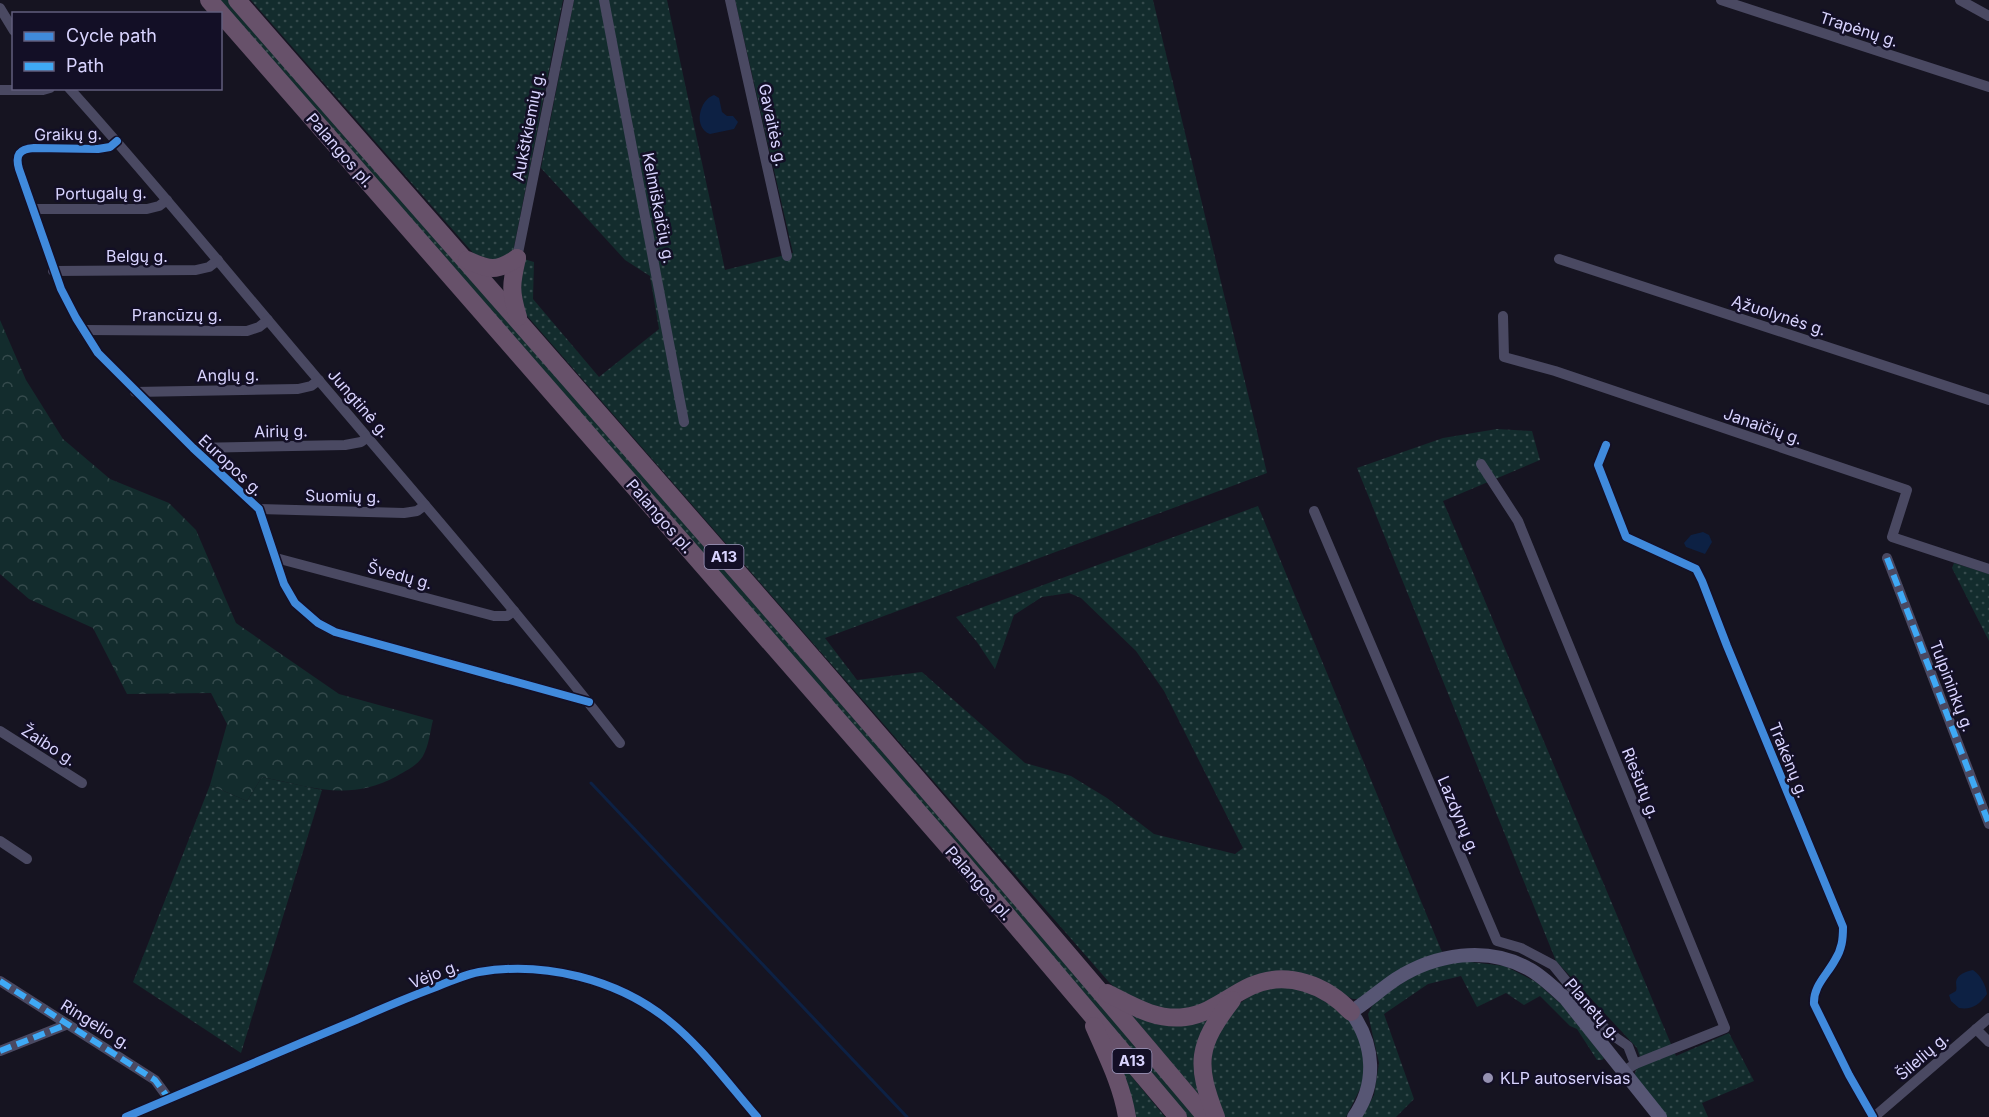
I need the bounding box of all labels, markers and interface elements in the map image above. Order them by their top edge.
street label: Trapėnų g. [1817,7,1901,51]
legend [12,12,222,90]
text: Cycle path [66,25,157,46]
text: Path [66,55,104,76]
street label: Aukštkiemių g. [508,70,548,182]
street label: Gavaitės g. [754,82,792,168]
street label: Palangos pl. [302,109,378,191]
street label: Graikų g. [34,123,102,145]
street label: Kelmiškaičių g. [638,151,680,265]
street label: Portugalų g. [55,182,147,204]
street label: Belgų g. [106,246,168,266]
street label: Ąžuolynės g. [1729,290,1829,340]
street label: Prancūzų g. [132,305,222,325]
street label: Anglų g. [197,364,259,386]
street label: Jungtinė g. [324,364,394,442]
street label: Janaičių g. [1721,403,1805,449]
street label: Airių g. [254,421,308,441]
street label: Europos g. [194,430,268,500]
street label: Palangos pl. [622,475,698,557]
street label: Suomių g. [305,485,381,507]
road number: A13 [704,545,744,569]
street label: Švedų g. [365,557,435,593]
street label: Tulpininkų g. [1925,638,1979,734]
street label: Trakėnų g. [1765,719,1813,801]
street label: Žaibo g. [18,720,80,770]
street label: Riešutų g. [1618,744,1664,822]
street label: Lazdynų g. [1434,773,1484,857]
street label: Palangos pl. [941,842,1017,924]
street label: Vėjo g. [406,955,462,993]
street label: Planetų g. [1561,974,1625,1044]
street label: Ringelio g. [57,995,135,1053]
street label: Šilelių g. [1891,1028,1953,1084]
road number: A13 [1112,1049,1152,1073]
place label: KLP autoservisas [1500,1068,1630,1088]
marker: KLP autoservisas [1481,1071,1495,1085]

